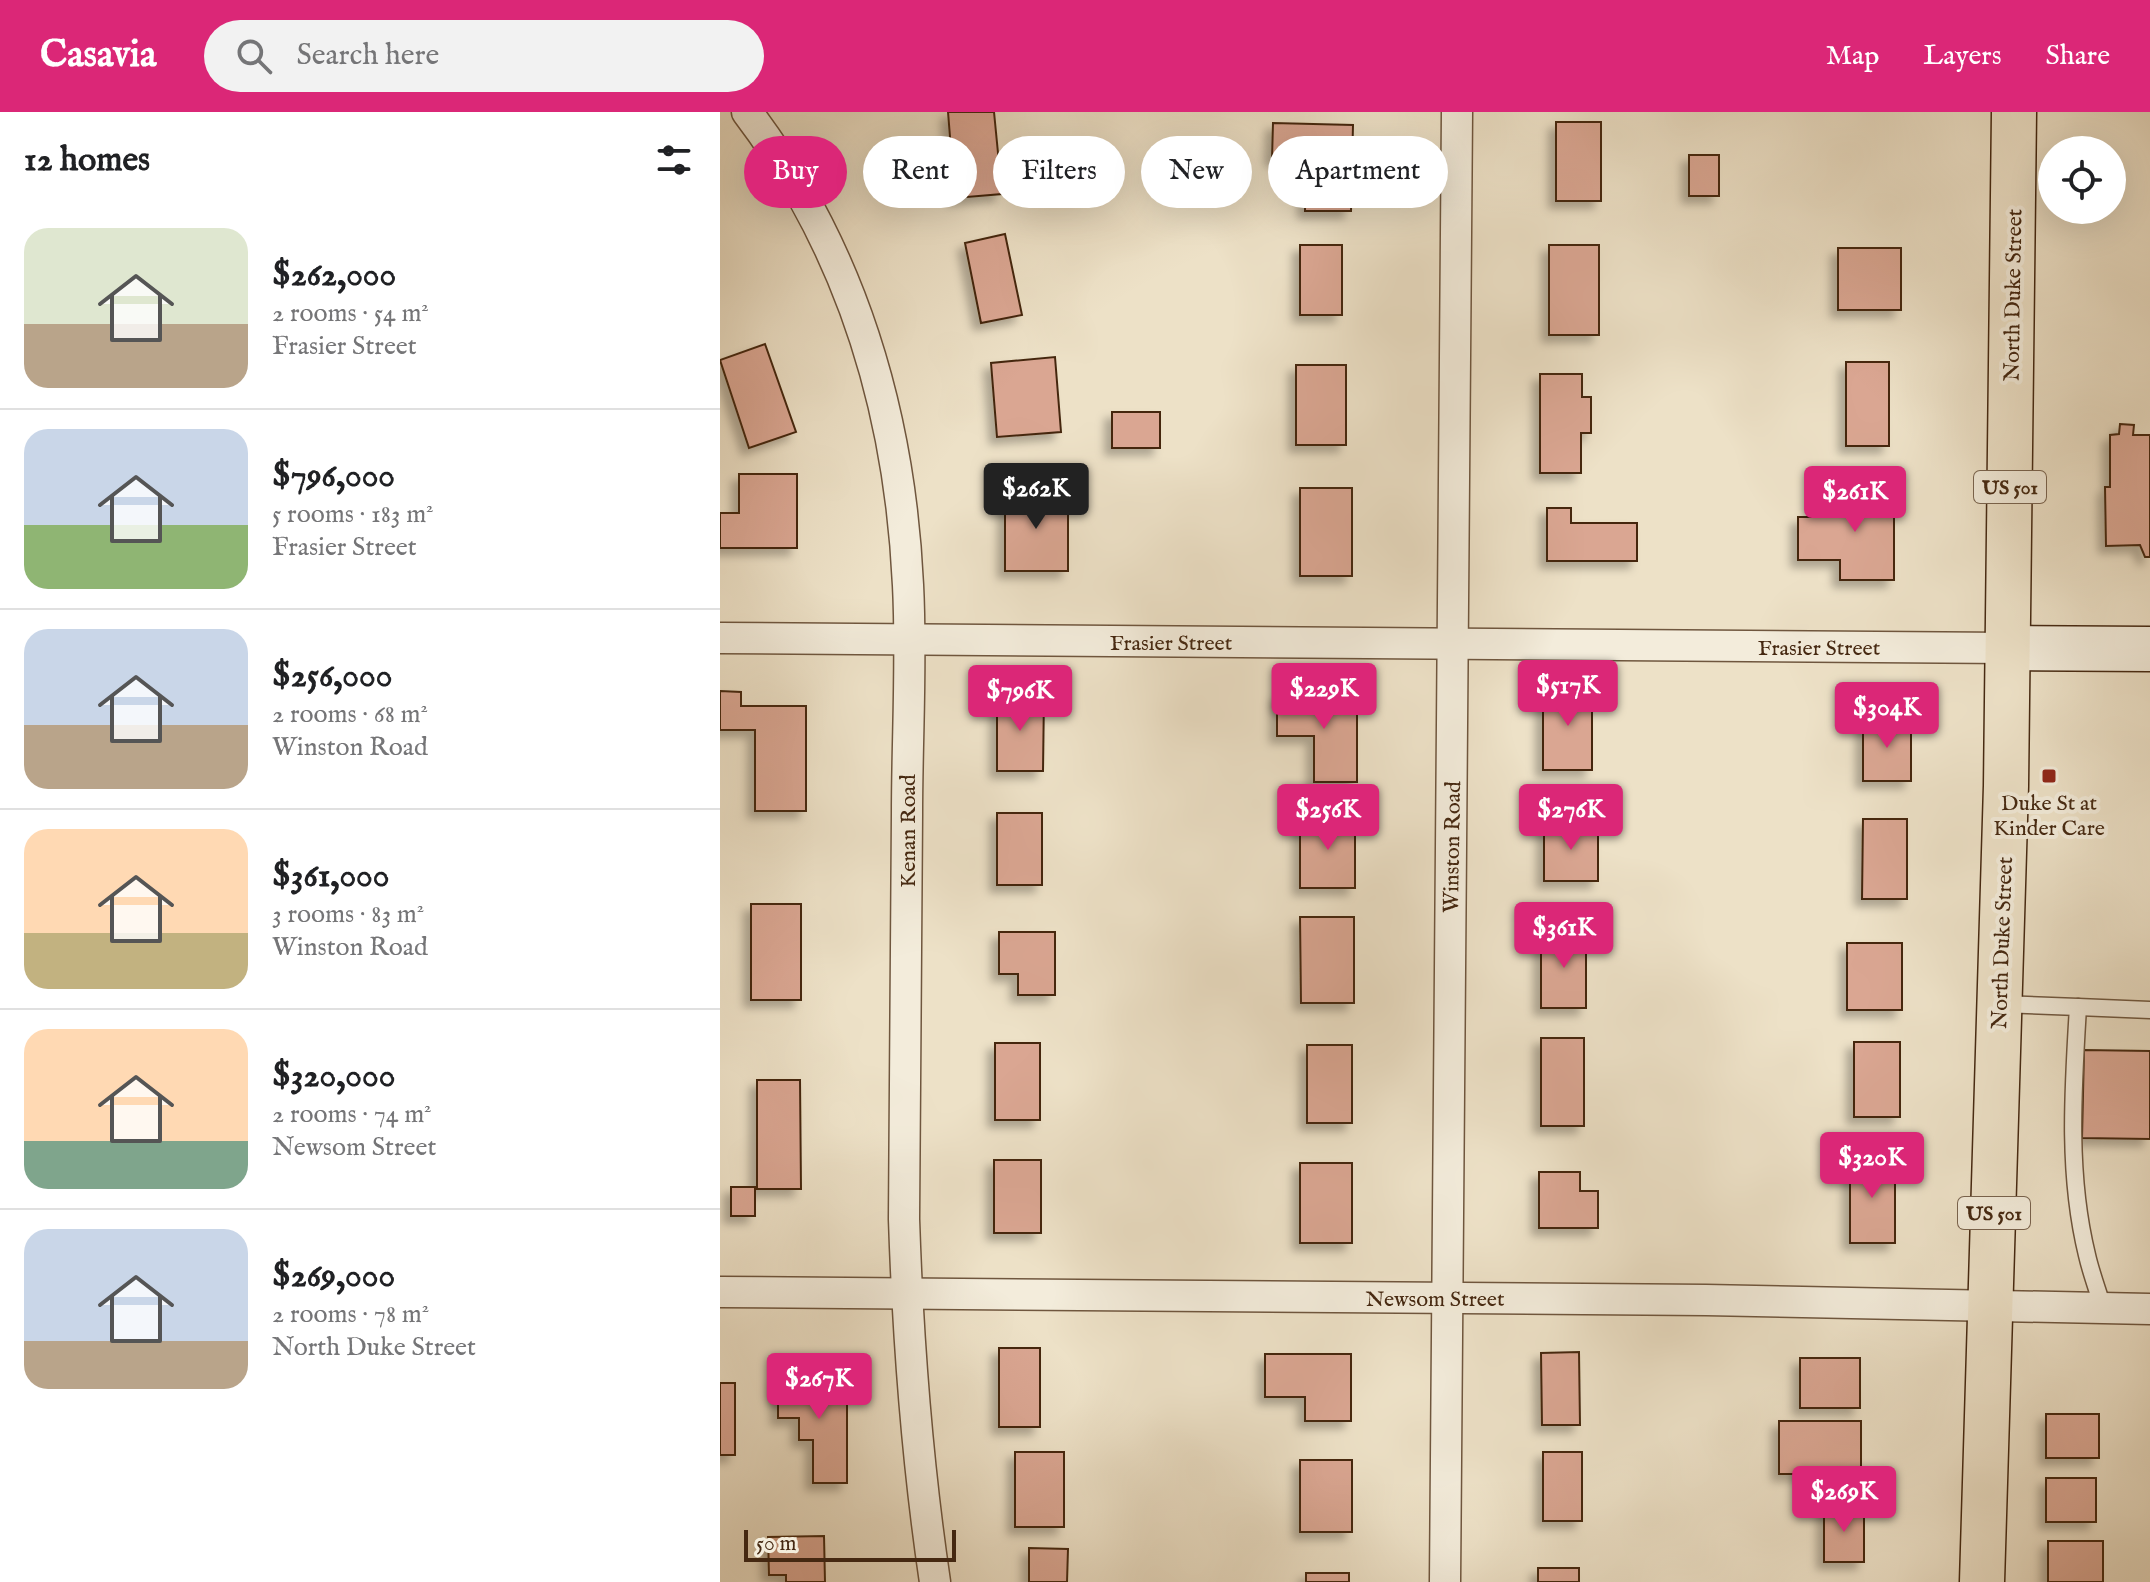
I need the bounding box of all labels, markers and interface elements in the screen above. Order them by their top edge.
search box [204,20,764,92]
text: Casavia [40,32,156,80]
icon: search [232,34,276,78]
text: Search here [296,37,439,75]
text: Map [1826,39,1879,74]
text: Layers [1923,39,2002,74]
text: Share [2046,39,2110,74]
chip: Buy [744,136,847,208]
chip: Rent [863,136,977,208]
chip: Filters [993,136,1125,208]
chip: New [1141,136,1252,208]
chip: Apartment [1268,136,1448,208]
map controls [2038,136,2126,224]
button: locate [2038,136,2126,224]
icon: filters [652,138,696,182]
text: 12 homes [24,139,150,182]
street label: North Duke Street [1998,208,2030,382]
text: $262,000 [272,254,396,297]
icon: home [88,260,184,356]
text: 2 rooms · 54 m² [272,297,429,330]
text: Frasier Street [272,330,417,363]
text: $796,000 [272,455,395,498]
icon: home [88,461,184,557]
pin: $262K [980,463,1092,531]
pin: $261K [1799,466,1911,534]
road number: US 501 [1974,471,2046,503]
text: $262K [1002,472,1070,505]
text: $261K [1822,475,1888,508]
text: 5 rooms · 183 m² [272,498,434,531]
text: Frasier Street [272,531,417,564]
street label: Frasier Street [1110,630,1233,658]
street label: Frasier Street [1758,635,1881,663]
text: $256,000 [272,655,392,698]
pin: $517K [1512,660,1624,728]
icon: home [88,661,184,757]
pin: $229K [1268,663,1380,731]
pin: $796K [964,665,1076,733]
text: $517K [1536,669,1600,702]
text: $229K [1290,672,1358,705]
text: $796K [986,674,1054,707]
pin: $304K [1831,682,1943,750]
text: $304K [1853,691,1921,724]
text: 2 rooms · 68 m² [272,698,428,731]
text: Winston Road [272,731,428,764]
marker: Duke St at Kinder Care [2040,767,2058,785]
street label: Kenan Road [895,774,923,888]
street label: Winston Road [1438,781,1468,913]
pin: $256K [1272,784,1384,852]
pin: $276K [1515,784,1627,852]
place label: Duke St at Kinder Care [1993,790,2105,843]
text: $256K [1295,793,1361,826]
text: $276K [1537,793,1605,826]
text: $361,000 [272,855,390,898]
street label: North Duke Street [1986,856,2020,1030]
icon: home [88,861,184,957]
text: 3 rooms · 83 m² [272,898,424,931]
pin: $361K [1508,902,1620,970]
text: $361K [1532,911,1596,944]
text: Winston Road [272,931,428,964]
text: $320,000 [272,1055,395,1098]
icon: home [88,1061,184,1157]
text: 2 rooms · 74 m² [272,1098,432,1131]
text: Newsom Street [272,1131,436,1164]
pin: $320K [1816,1132,1928,1200]
text: $320K [1838,1141,1906,1174]
road number: US 501 [1958,1197,2030,1229]
text: $269,000 [272,1255,395,1298]
icon: home [88,1261,184,1357]
street label: Newsom Street [1365,1286,1505,1314]
text: 2 rooms · 78 m² [272,1298,429,1331]
text: North Duke Street [272,1331,476,1364]
pin: $267K [763,1353,875,1421]
text: $267K [785,1362,853,1395]
pin: $269K [1788,1466,1900,1534]
text: $269K [1810,1475,1878,1508]
scale bar [744,1526,956,1562]
text: 50 m [756,1530,797,1558]

